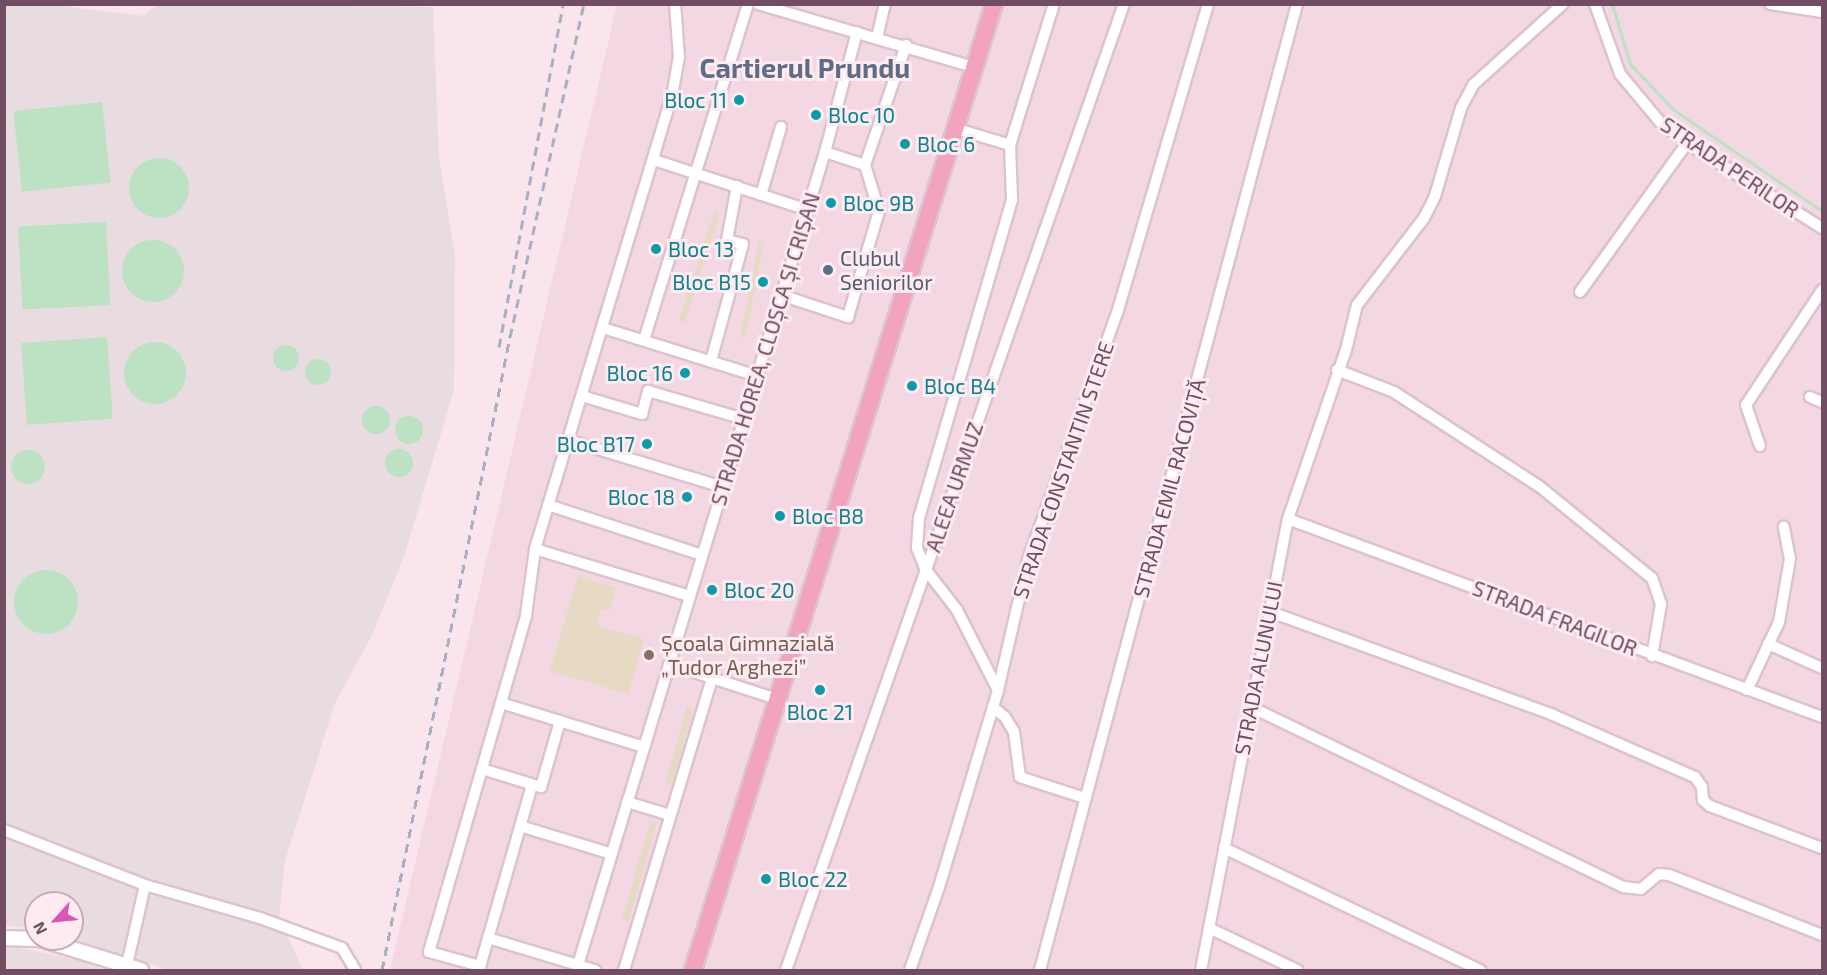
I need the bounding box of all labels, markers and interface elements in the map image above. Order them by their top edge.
district label: Cartierul Prundu [699,52,911,84]
place label: Bloc 11 [664,87,727,113]
marker: Bloc 11 [732,93,746,107]
place label: Bloc 10 [828,102,895,128]
marker: Bloc 10 [809,108,823,122]
street label: STRADA PERILOR [1656,111,1804,223]
place label: Bloc 6 [917,131,975,157]
marker: Bloc 6 [898,137,912,151]
street label: STRADA HOREA, CLOȘCA ȘI CRIȘAN [705,189,825,509]
place label: Bloc 9B [843,190,914,216]
marker: Bloc 9B [824,196,838,210]
place label: Bloc 13 [668,236,734,262]
marker: Bloc 13 [649,242,663,256]
place label: Clubul Seniorilor [840,245,933,295]
marker: Clubul Seniorilor [821,263,835,277]
place label: Bloc B15 [672,269,751,295]
marker: Bloc B15 [756,275,770,289]
street label: STRADA CONSTANTIN STERE [1007,338,1119,602]
place label: Bloc 16 [606,360,673,386]
marker: Bloc 16 [678,366,692,380]
place label: Bloc B4 [924,373,996,399]
street label: STRADA EMIL RACOVIȚĂ [1127,375,1211,601]
marker: Bloc B4 [905,379,919,393]
street label: ALEEA URMUZ [920,418,988,556]
place label: Bloc B17 [557,431,635,457]
marker: Bloc B17 [640,437,654,451]
place label: Bloc 18 [608,484,675,510]
marker: Bloc 18 [680,490,694,504]
place label: Bloc B8 [792,503,864,529]
marker: Bloc B8 [773,509,787,523]
street label: STRADA FRAGILOR [1469,575,1641,661]
place label: Bloc 20 [724,577,795,603]
street label: STRADA ALUNULUI [1229,578,1287,758]
marker: Bloc 20 [705,583,719,597]
place label: Școala Gimnazială „Tudor Arghezi” [661,630,835,680]
marker: Școala Gimnazială „Tudor Arghezi” [642,648,656,662]
marker: Bloc 21 [813,683,827,697]
place label: Bloc 21 [787,699,853,725]
place label: Bloc 22 [778,866,848,892]
marker: Bloc 22 [759,872,773,886]
north arrow [24,891,84,951]
text: N [28,919,50,938]

